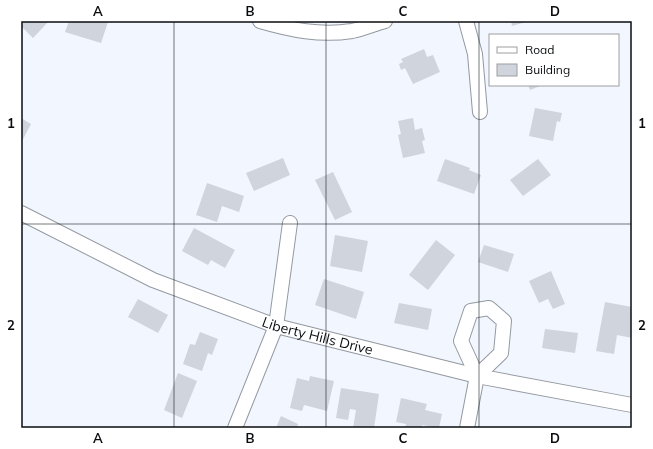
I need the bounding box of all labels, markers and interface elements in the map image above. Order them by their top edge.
text: A [93,3,103,19]
text: B [246,3,255,19]
text: C [399,3,408,19]
text: D [550,3,560,19]
legend [489,34,619,86]
text: Road [525,42,554,57]
text: Building [525,62,570,77]
text: 1 [7,115,15,131]
text: 1 [638,115,646,131]
street label: Liberty Hills Drive [259,313,375,359]
text: 2 [7,317,15,333]
text: 2 [638,317,646,333]
text: A [93,430,103,446]
text: B [246,430,255,446]
text: C [399,430,408,446]
text: D [550,430,560,446]

